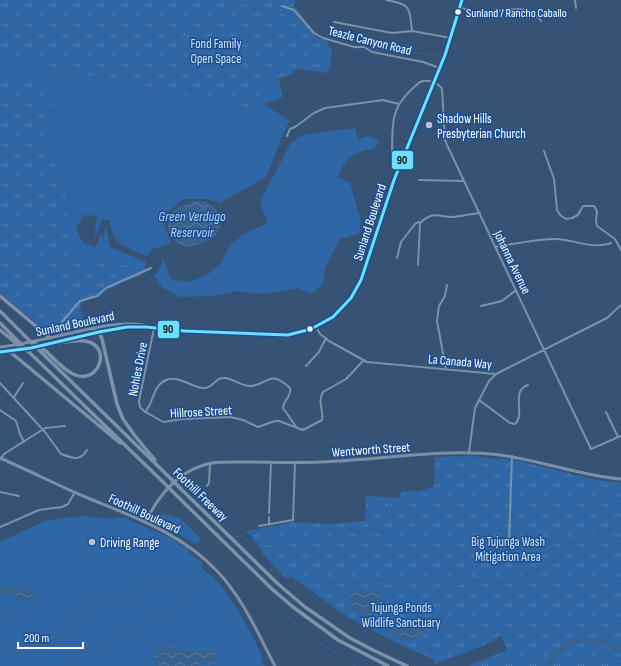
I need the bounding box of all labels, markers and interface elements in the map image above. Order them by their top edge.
place label: Sunland / Rancho Caballo [466,6,567,21]
marker: Sunland / Rancho Caballo [453,7,463,17]
street label: Teazle Canyon Road [326,23,413,59]
park label: Fond Family Open Space [190,36,242,67]
place label: Shadow Hills Presbyterian Church [437,111,526,142]
marker: Shadow Hills Presbyterian Church [424,120,434,130]
line badge: 90 [391,150,414,170]
text: 90 [397,154,407,167]
street label: Sunland Boulevard [350,182,390,263]
water label: Green Verdugo Reservoir [158,208,226,241]
street label: Johanna Avenue [489,227,534,297]
street label: Sunland Boulevard [34,308,116,340]
line badge: 90 [157,320,180,339]
text: 90 [163,323,173,336]
unlabelled marker [305,324,315,334]
street label: Nohles Drive [125,341,151,398]
street label: La Canada Way [427,351,493,373]
street label: Hillrose Street [170,402,233,422]
street label: Wentworth Street [331,439,411,461]
street label: Foothill Freeway [169,465,231,525]
street label: Foothill Boulevard [106,490,183,538]
park label: Big Tujunga Wash Mitigation Area [471,534,545,565]
place label: Driving Range [100,535,160,551]
marker: Driving Range [87,537,97,547]
park label: Tujunga Ponds Wildlife Sanctuary [361,600,441,631]
scale bar [18,624,83,650]
text: 200 m [24,631,50,646]

